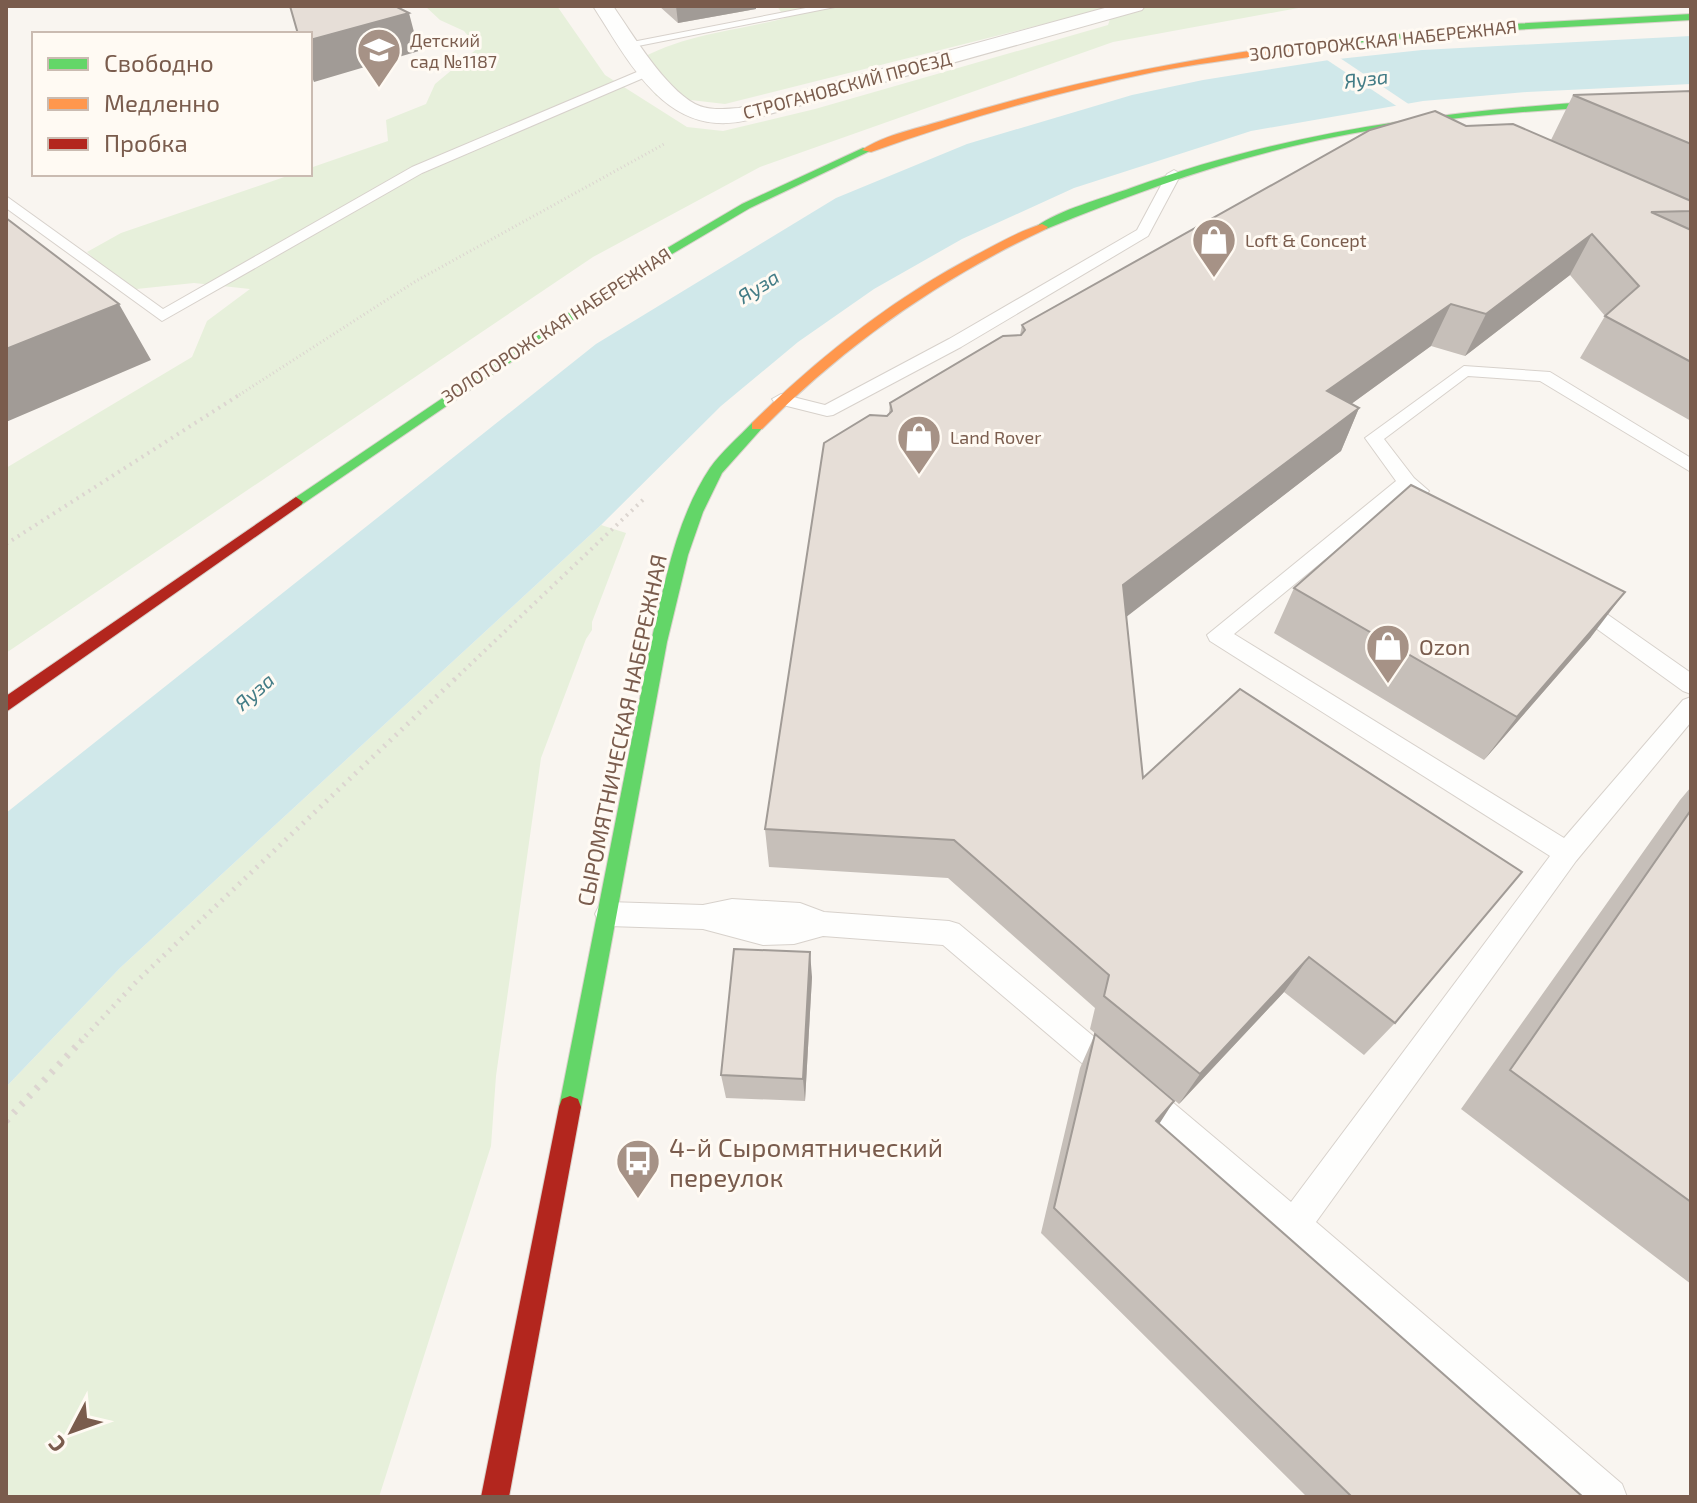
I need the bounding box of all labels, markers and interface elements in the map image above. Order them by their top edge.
street label: ЗОЛОТОРОЖСКАЯ НАБЕРЕЖНАЯ [1248,15,1518,65]
school or university icon: Детский сад №1187 [355,26,403,89]
place label: Детский сад №1187 [410,29,497,72]
legend [32,32,312,176]
street label: СТРОГАНОВСКИЙ ПРОЕЗД [740,47,954,123]
text: Свободно [104,48,214,77]
water label: Яуза [1342,63,1390,93]
text: Медленно [104,88,220,117]
text: Пробка [104,128,188,157]
shop icon: Loft & Concept [1190,216,1238,279]
place label: Loft & Concept [1245,229,1367,251]
street label: ЗОЛОТОРОЖСКАЯ НАБЕРЕЖНАЯ [437,243,675,407]
water label: Яуза [733,264,783,308]
shop icon: Land Rover [895,413,943,476]
place label: Land Rover [950,426,1041,448]
street label: СЫРОМЯТНИЧЕСКАЯ НАБЕРЕЖНАЯ [571,552,671,908]
shop icon: Ozon [1364,622,1412,685]
place label: Ozon [1419,633,1470,659]
water label: Яуза [229,667,279,715]
place label: 4-й Сыромятнический переулок [669,1131,943,1193]
bus stop icon: 4-й Сыромятнический переулок [614,1137,662,1200]
north arrow [32,1391,112,1471]
text: С [42,1431,70,1458]

